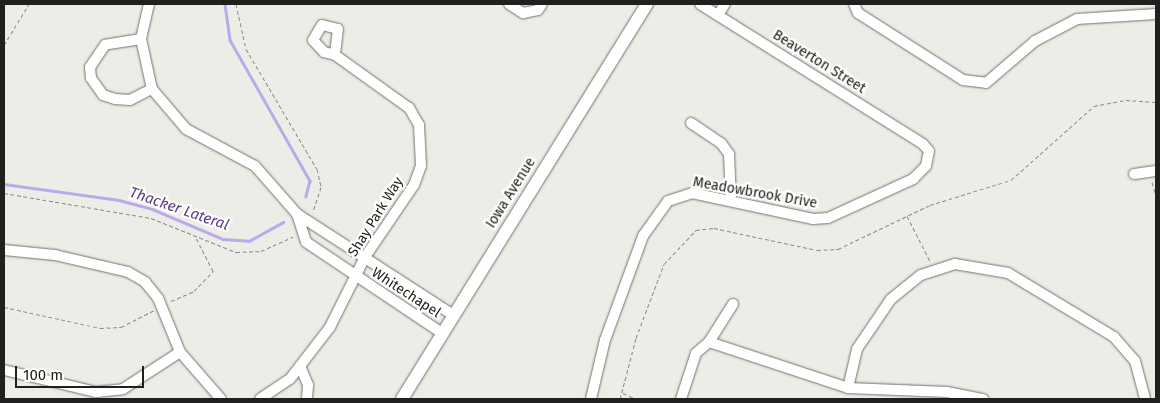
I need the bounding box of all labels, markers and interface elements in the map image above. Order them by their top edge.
street label: Beaverton Street [770,27,868,97]
street label: Iowa Avenue [483,155,539,231]
street label: Shay Park Way [345,174,407,260]
street label: Meadowbrook Drive [692,174,818,212]
water label: Thacker Lateral [127,184,231,234]
street label: Whitechapel [368,265,444,321]
scale bar [18,356,146,388]
text: 100 m [23,366,63,384]

